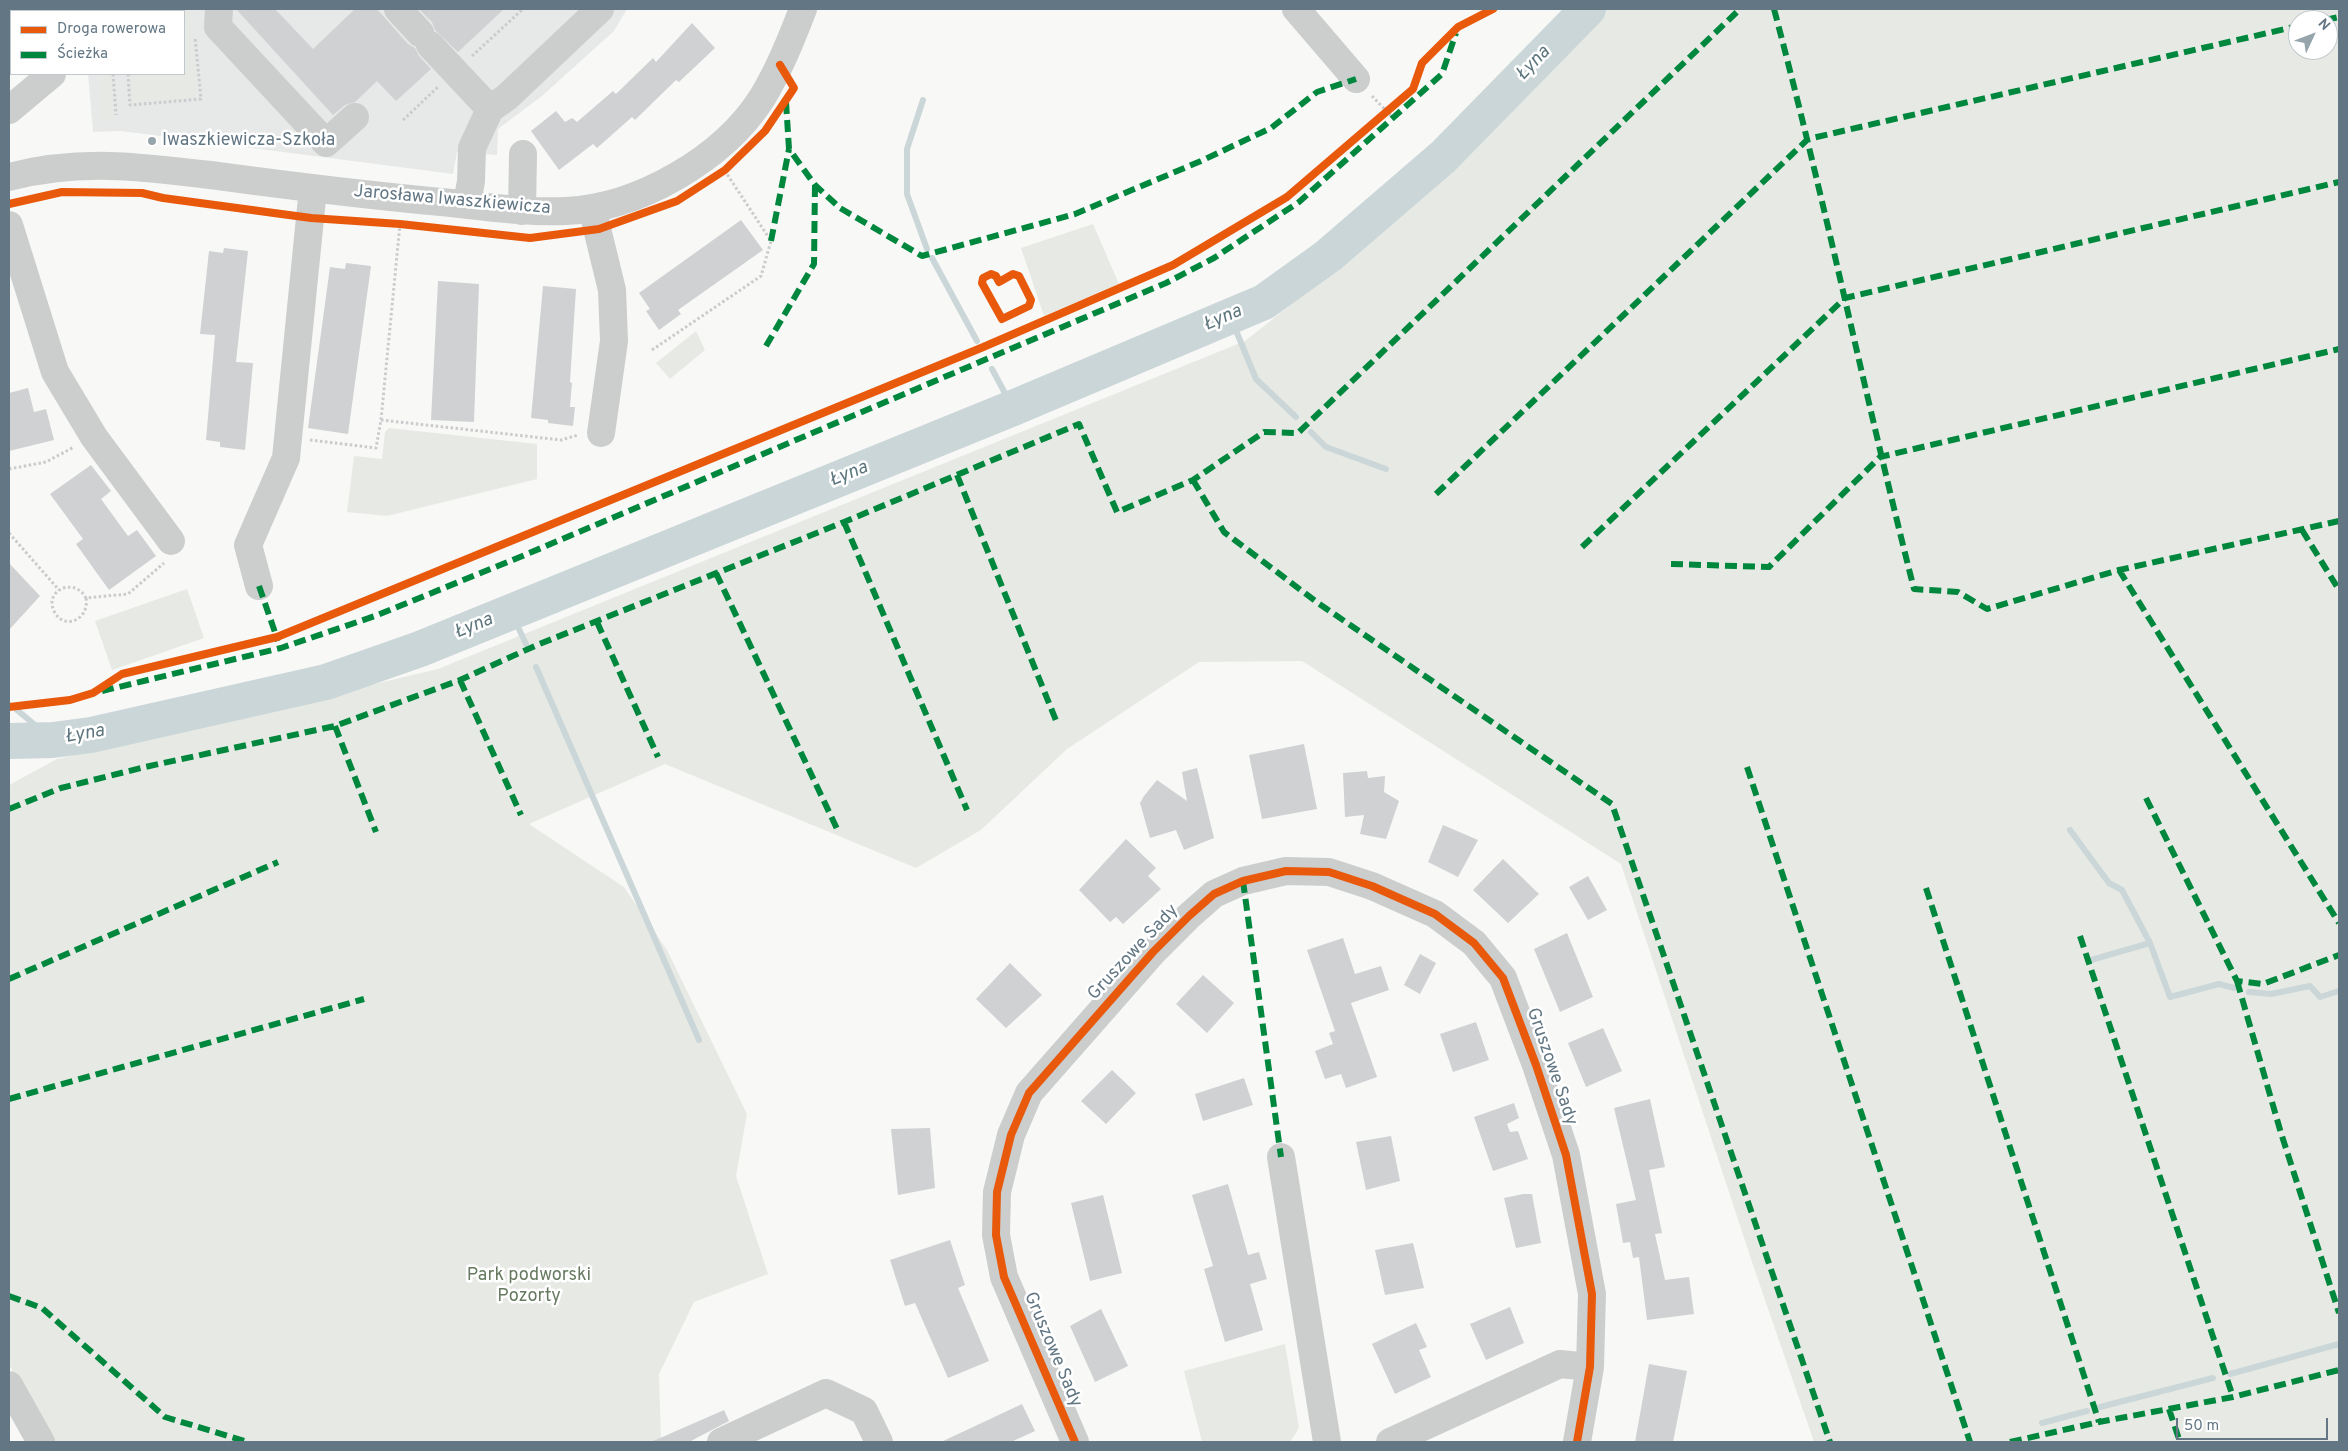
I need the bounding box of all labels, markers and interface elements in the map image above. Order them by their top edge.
legend [10,10,185,75]
north arrow [2288,10,2338,60]
text: N [2314,16,2333,35]
text: Droga rowerowa [57,20,166,39]
water label: Łyna [1512,42,1556,86]
text: Ścieżka [57,45,108,64]
place label: Iwaszkiewicza-Szkoła [162,130,335,152]
marker: Iwaszkiewicza-Szkoła [146,135,158,147]
street label: Jarosława Iwaszkiewicza [353,182,551,220]
water label: Łyna [1200,301,1246,337]
water label: Łyna [827,457,871,493]
water label: Łyna [452,609,496,645]
water label: Łyna [64,720,106,750]
street label: Gruszowe Sady [1084,901,1184,1005]
street label: Gruszowe Sady [1521,1005,1581,1129]
park label: Park podworski Pozorty [467,1265,591,1308]
street label: Gruszowe Sady [1018,1289,1086,1411]
scale bar [2178,1408,2330,1440]
text: 50 m [2184,1417,2219,1436]

